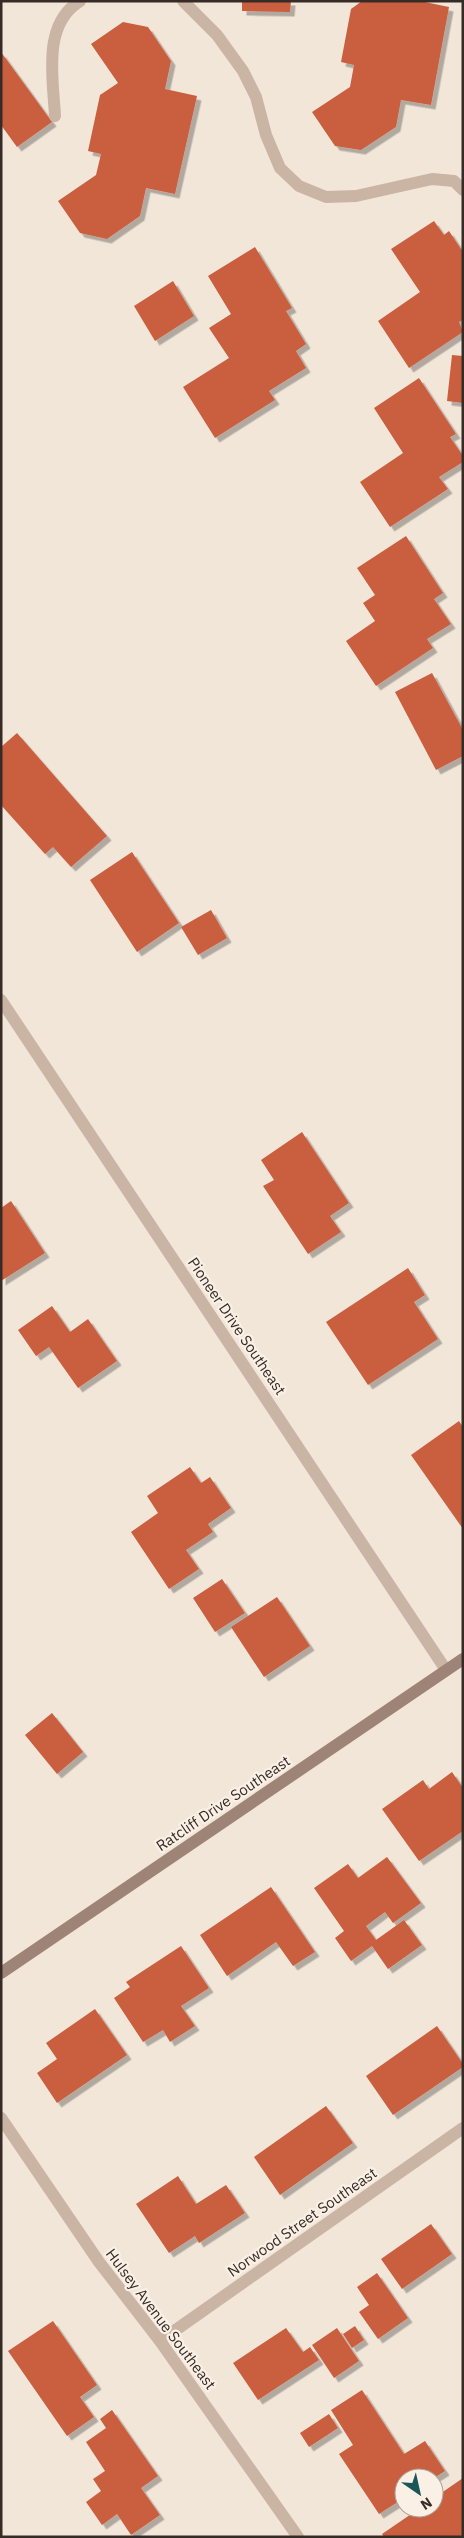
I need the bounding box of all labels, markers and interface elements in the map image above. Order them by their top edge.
street label: Pioneer Drive Southeast [184,1254,290,1398]
street label: Ratcliff Drive Southeast [152,1751,294,1855]
street label: Norwood Street Southeast [224,2163,380,2281]
street label: Hulsey Avenue Southeast [102,2245,220,2393]
north arrow [394,2468,444,2518]
text: N [417,2493,436,2514]

